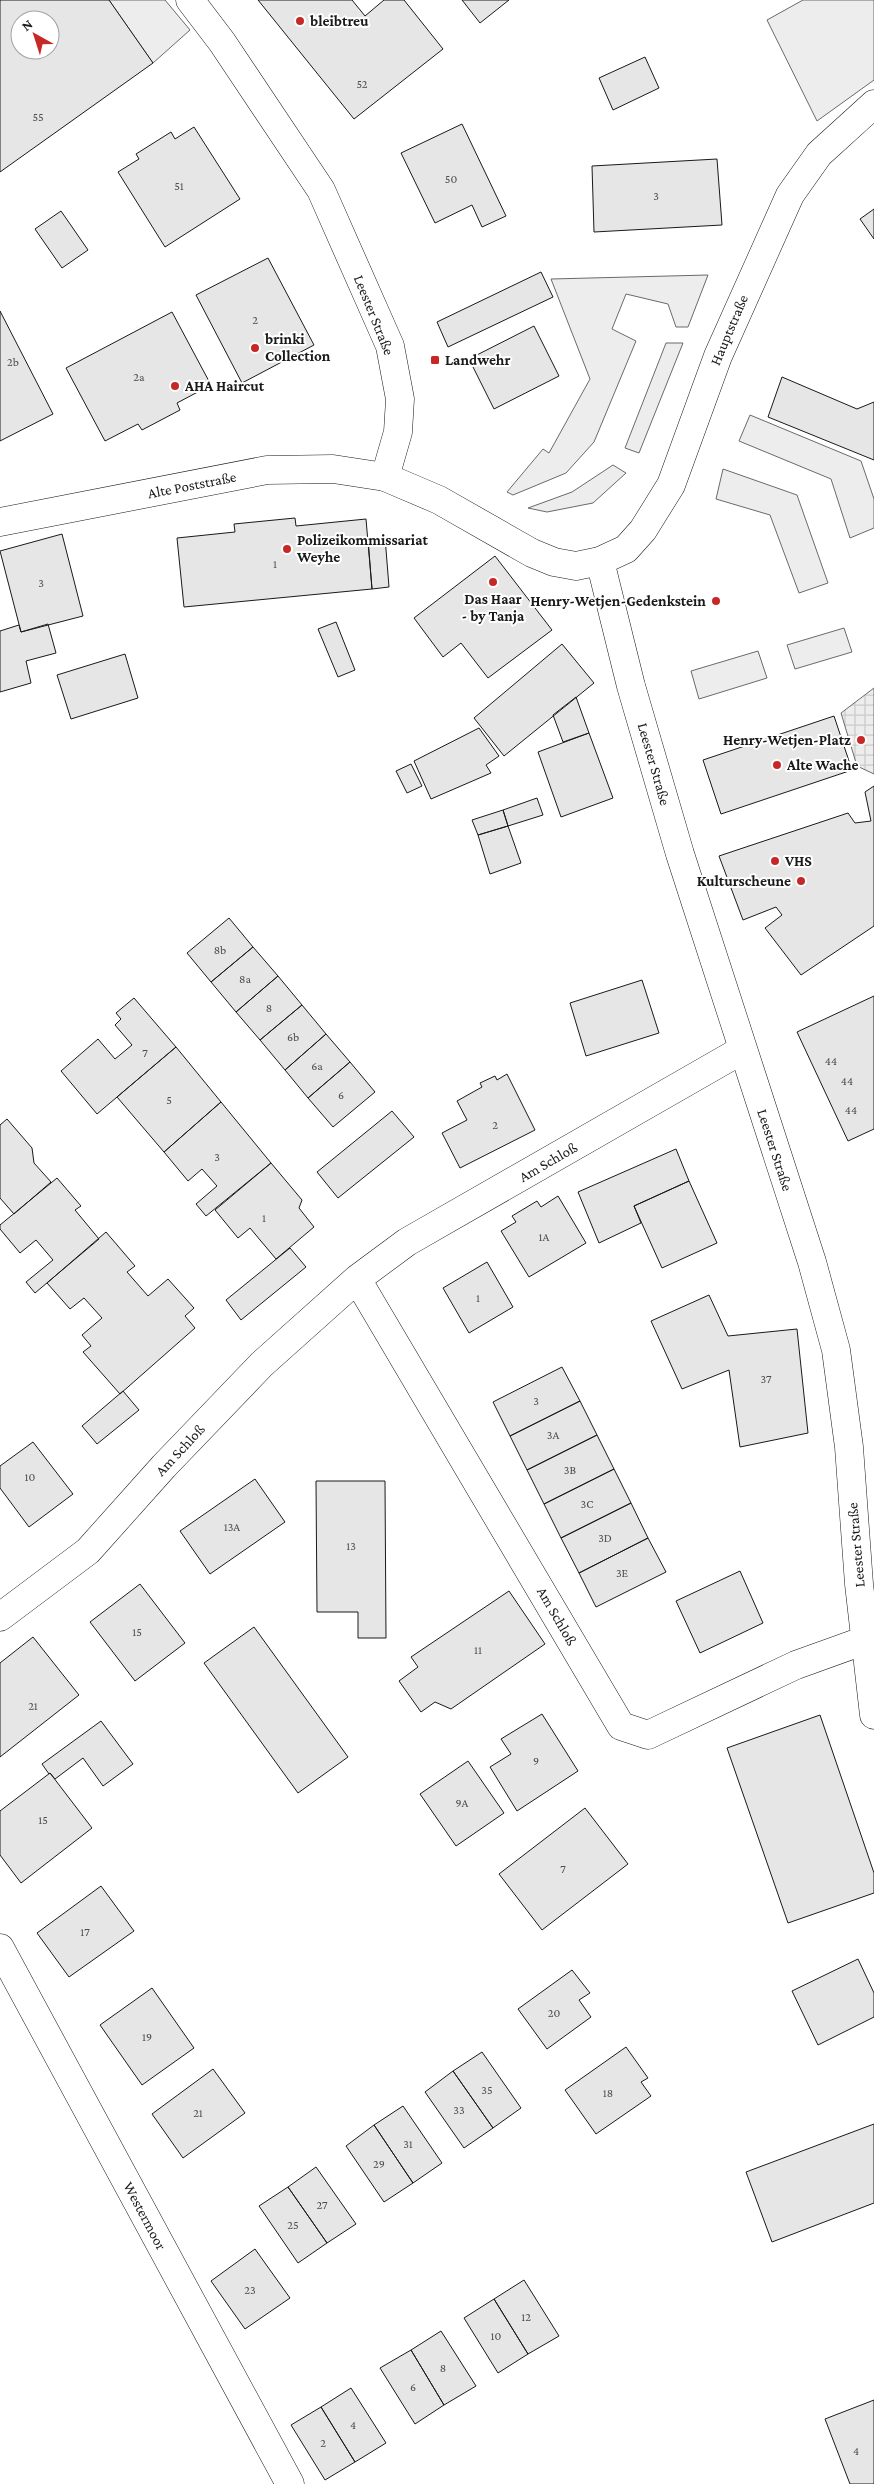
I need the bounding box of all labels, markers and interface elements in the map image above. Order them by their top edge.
north arrow [10,10,60,60]
place label: bleibtreu [309,13,369,29]
text: N [18,15,36,34]
marker: bleibtreu [294,15,306,27]
house number: 52 [356,77,368,91]
house number: 55 [32,110,44,124]
house number: 50 [445,172,457,186]
house number: 51 [174,179,184,193]
house number: 3 [653,189,659,203]
street label: Leester Straße [351,273,398,358]
street label: Hauptstraße [707,292,752,368]
house number: 2 [252,313,258,327]
place label: brinki Collection [264,331,331,364]
marker: brinki Collection [249,342,261,354]
place label: Landwehr [445,352,510,368]
marker: Landwehr [429,354,441,366]
house number: 2b [7,355,19,369]
house number: 2a [133,370,145,384]
place label: AHA Haircut [184,378,265,394]
marker: AHA Haircut [169,380,181,392]
street label: Alte Poststraße [146,468,238,501]
place label: Polizeikommissariat Weyhe [296,532,428,565]
marker: Polizeikommissariat Weyhe [281,543,293,555]
house number: 1 [273,557,277,571]
house number: 3 [38,576,44,590]
marker: Das Haar - by Tanja [487,576,499,588]
place label: Das Haar - by Tanja [462,591,525,625]
place label: Henry-Wetjen-Gedenkstein [530,593,706,610]
marker: Henry-Wetjen-Gedenkstein [710,595,722,607]
street label: Leester Straße [635,721,674,807]
place label: Henry-Wetjen-Platz [723,732,851,749]
marker: Henry-Wetjen-Platz [855,734,867,746]
place label: Alte Wache [786,757,859,773]
marker: Alte Wache [771,759,783,771]
place label: VHS [784,853,812,869]
marker: VHS [769,855,781,867]
place label: Kulturscheune [697,873,791,889]
marker: Kulturscheune [795,875,807,887]
house number: 8b [214,943,226,957]
house number: 8a [239,972,251,986]
house number: 8 [266,1001,272,1015]
house number: 6b [287,1030,299,1044]
house number: 7 [142,1046,148,1060]
house number: 44 [825,1054,837,1068]
house number: 6a [311,1059,323,1073]
house number: 44 [841,1074,853,1088]
house number: 6 [338,1088,344,1102]
house number: 5 [166,1093,172,1107]
house number: 44 [845,1103,857,1117]
street label: Leester Straße [754,1107,796,1193]
house number: 2 [492,1118,498,1132]
street label: Am Schloß [516,1139,580,1185]
house number: 3 [214,1150,220,1164]
house number: 1 [262,1211,266,1225]
house number: 1A [539,1230,550,1244]
house number: 1 [476,1291,480,1305]
house number: 37 [760,1372,772,1386]
house number: 3 [533,1394,539,1408]
street label: Am Schloß [152,1421,208,1479]
house number: 3A [547,1428,559,1442]
house number: 3B [564,1463,577,1477]
house number: 10 [25,1470,36,1484]
house number: 3C [581,1497,593,1511]
street label: Leester Straße [844,1502,868,1588]
house number: 13A [224,1520,240,1534]
house number: 3D [598,1531,612,1545]
house number: 13 [346,1539,356,1553]
house number: 3E [616,1566,629,1580]
street label: Am Schloß [534,1584,580,1648]
house number: 15 [132,1625,142,1639]
house number: 11 [474,1643,482,1657]
house number: 21 [28,1699,38,1713]
house number: 9 [533,1754,539,1768]
house number: 9A [456,1796,469,1810]
house number: 15 [38,1813,48,1827]
house number: 7 [560,1862,566,1876]
house number: 17 [80,1925,90,1939]
house number: 20 [548,2006,560,2020]
house number: 19 [142,2030,152,2044]
house number: 35 [481,2083,493,2097]
house number: 18 [603,2086,613,2100]
house number: 33 [453,2103,465,2117]
house number: 21 [193,2106,203,2120]
house number: 31 [403,2137,413,2151]
house number: 29 [373,2157,385,2171]
street label: Westermoor [120,2179,170,2253]
house number: 27 [316,2198,328,2212]
house number: 25 [287,2218,299,2232]
house number: 23 [244,2283,256,2297]
house number: 12 [521,2310,531,2324]
house number: 10 [491,2329,502,2343]
house number: 8 [440,2361,446,2375]
house number: 6 [410,2380,416,2394]
house number: 4 [350,2418,356,2432]
house number: 2 [320,2436,326,2450]
house number: 4 [853,2444,859,2458]

